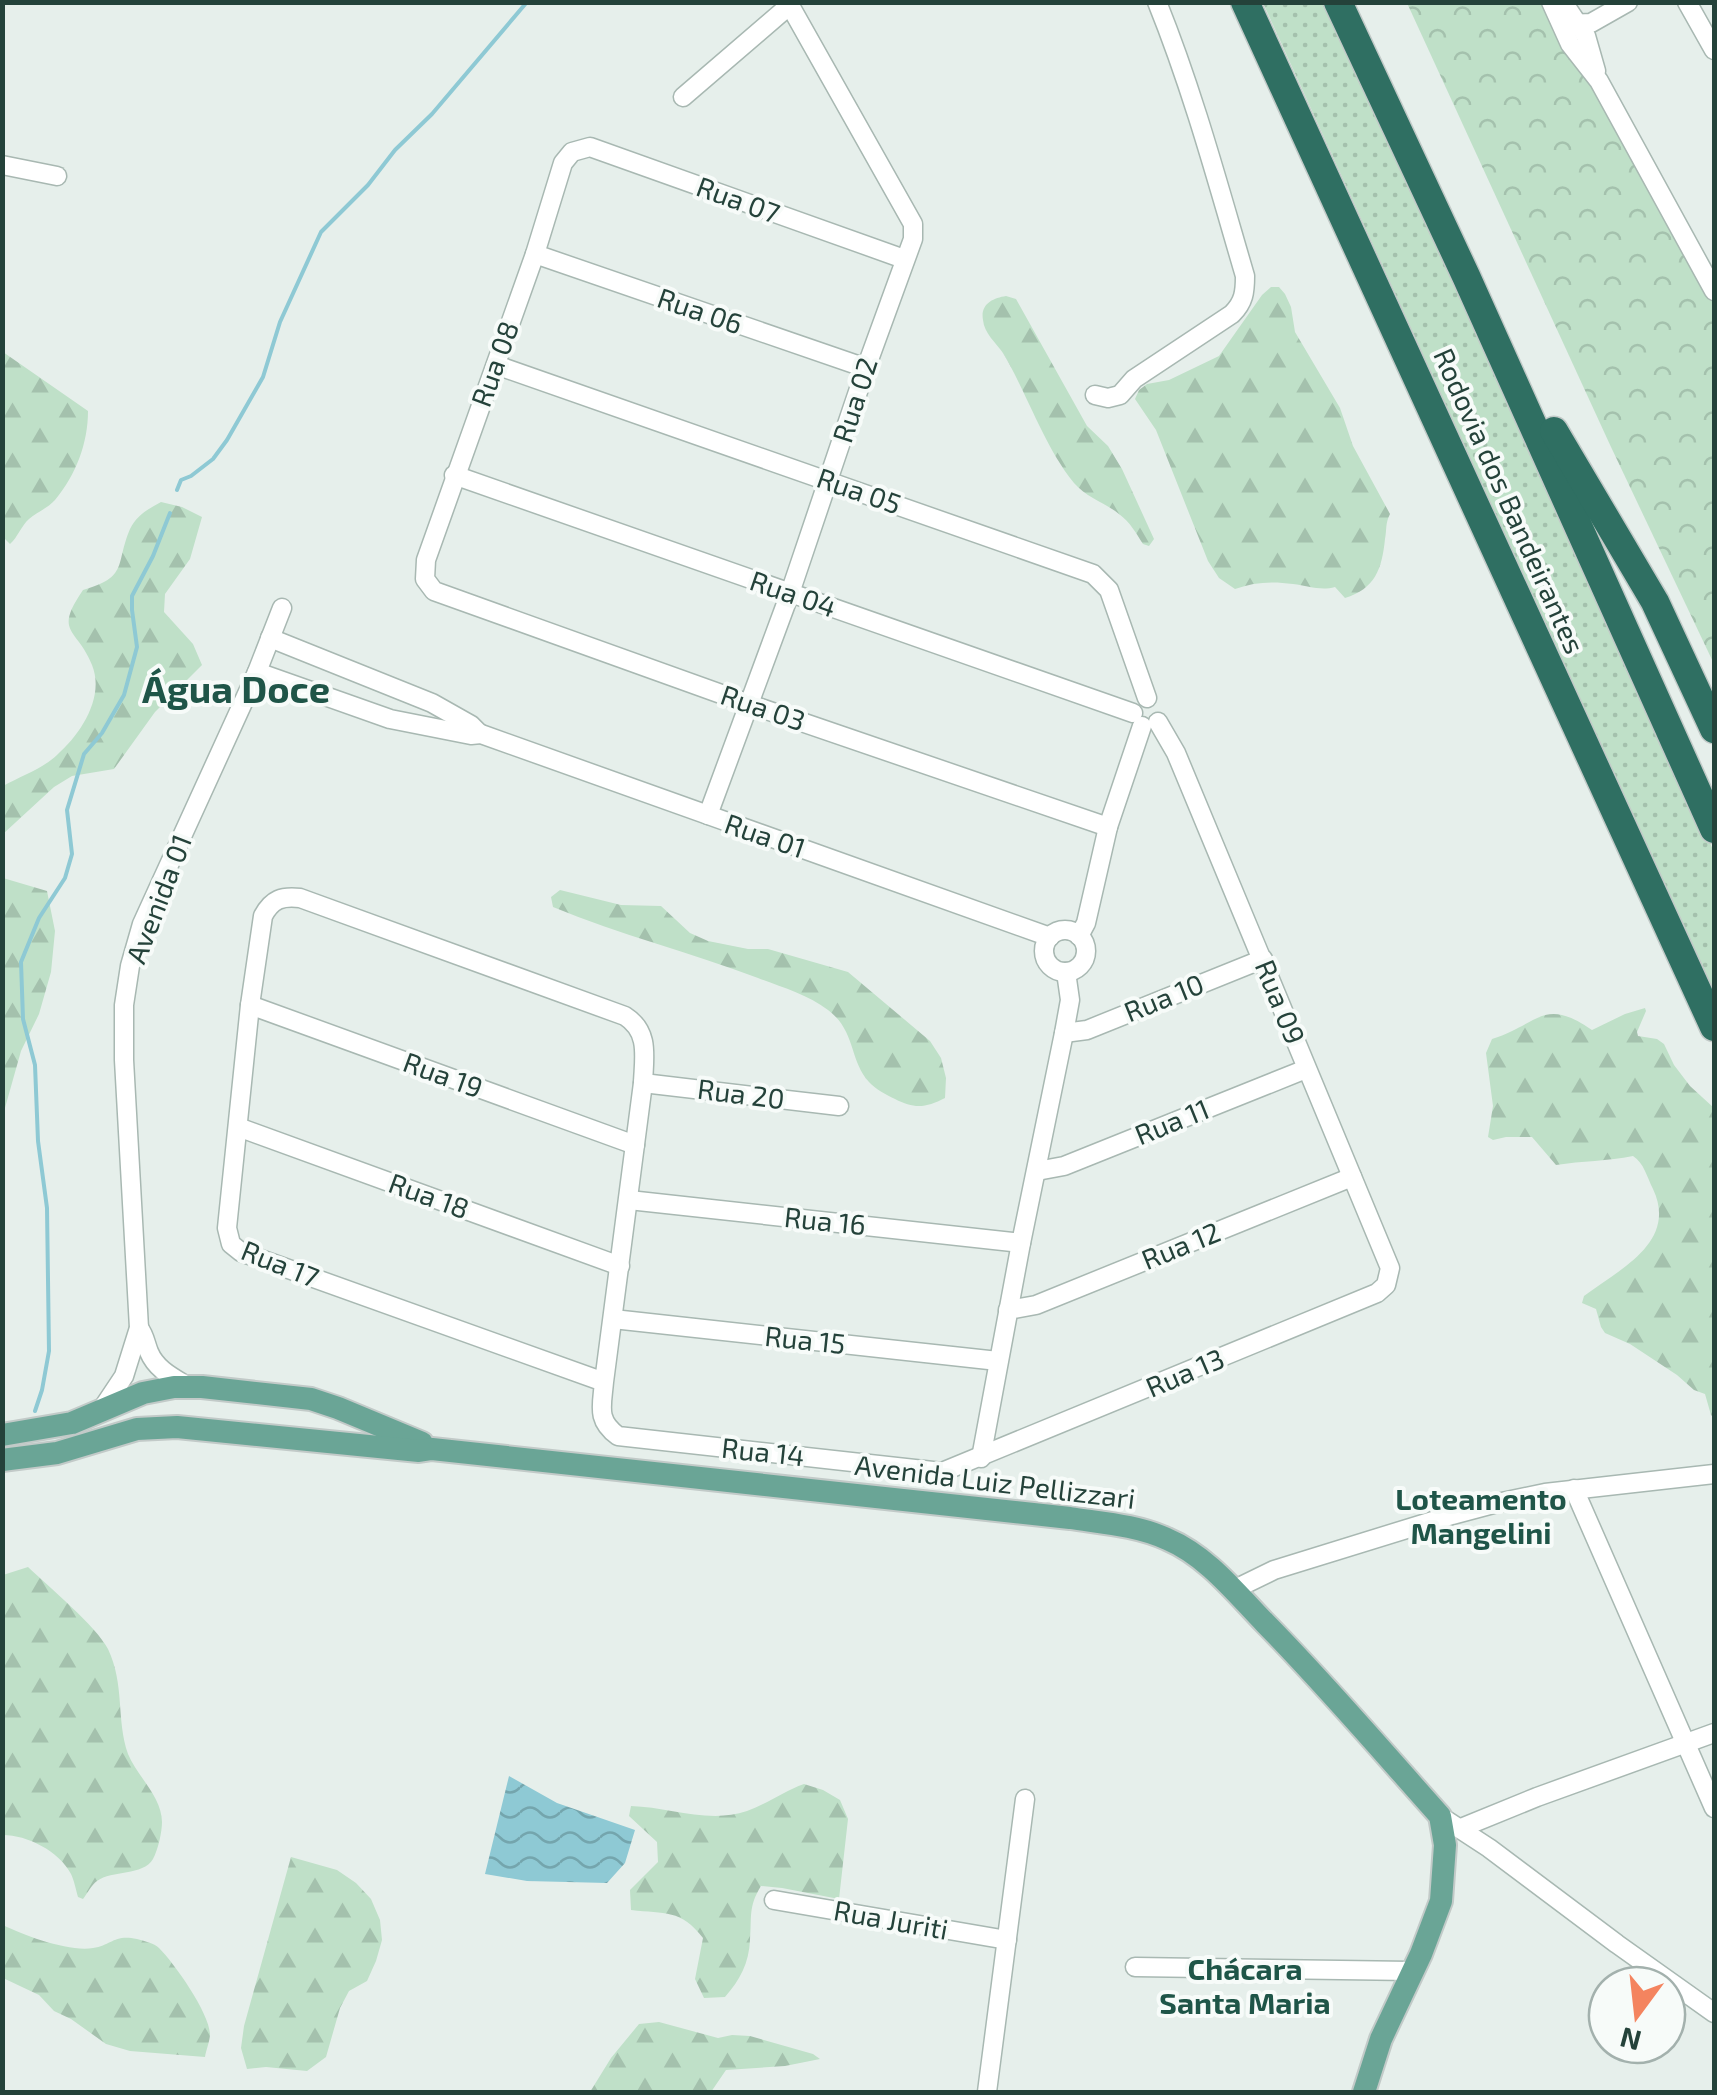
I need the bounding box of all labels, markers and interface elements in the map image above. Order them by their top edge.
street label: Rua 07 [692,168,785,230]
street label: Rua 06 [653,280,747,340]
street label: Rua 08 [463,316,525,411]
street label: Rodovia dos Bandeirantes [1427,343,1593,658]
street label: Rua 02 [824,353,884,447]
street label: Rua 05 [813,460,906,520]
street label: Rua 04 [746,562,841,624]
district label: Água Doce [142,665,330,711]
street label: Rua 03 [716,677,810,737]
street label: Rua 01 [721,805,810,865]
street label: Avenida 01 [118,829,198,968]
street label: Rua 09 [1249,955,1313,1049]
street label: Rua 10 [1119,966,1208,1028]
street label: Rua 19 [399,1044,488,1104]
street label: Rua 20 [696,1071,787,1115]
street label: Rua 11 [1129,1091,1214,1151]
street label: Rua 18 [385,1165,474,1225]
street label: Rua 16 [783,1199,868,1241]
street label: Rua 12 [1136,1214,1225,1276]
street label: Rua 17 [237,1232,324,1294]
street label: Rua 15 [763,1318,847,1360]
street label: Rua 13 [1140,1340,1229,1404]
street label: Rua 14 [720,1430,806,1472]
street label: Avenida Luiz Pellizzari [853,1447,1137,1515]
district label: Loteamento Mangelini [1395,1480,1567,1550]
street label: Rua Juriti [831,1892,951,1946]
district label: Chácara Santa Maria [1159,1950,1331,2020]
north arrow [1587,1965,1687,2065]
text: N [1616,2021,1644,2059]

